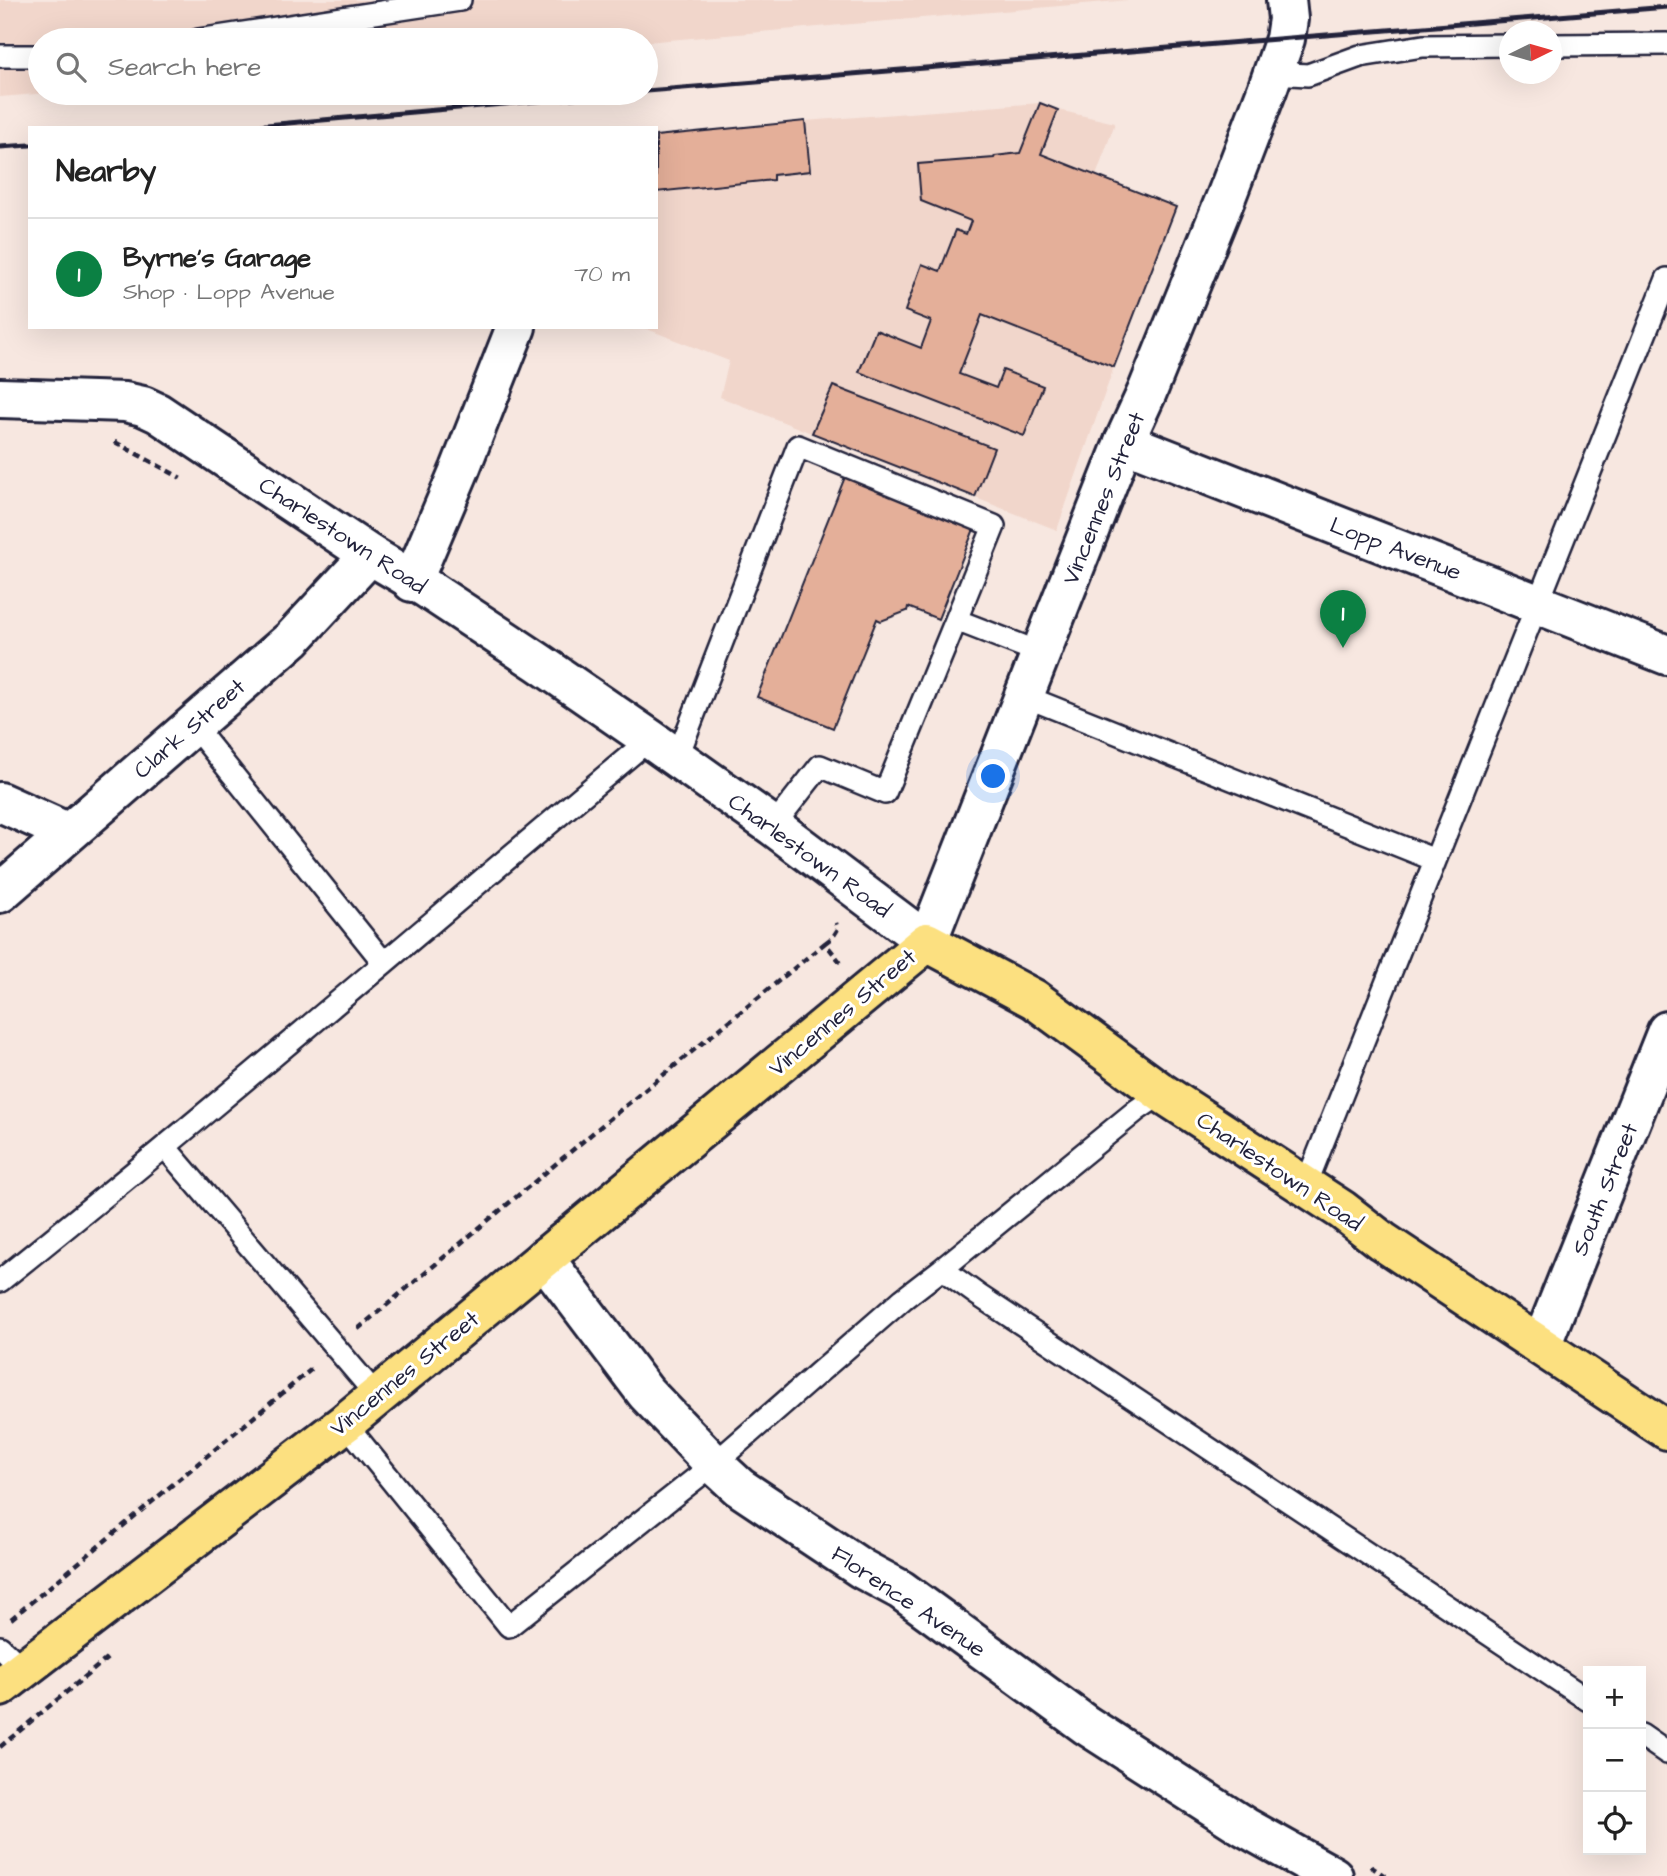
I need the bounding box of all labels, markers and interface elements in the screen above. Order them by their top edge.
north arrow [1499,21,1562,84]
search box [28,28,658,105]
icon: search [52,48,90,86]
text: Search here [108,49,261,85]
text: Nearby [56,151,156,193]
text: Byrne's Garage [123,240,311,276]
text: 1 [78,258,80,290]
text: 70 m [574,258,630,290]
text: Shop · Lopp Avenue [123,276,335,308]
street label: Vincennes Street [1055,407,1153,589]
street label: Charlestown Road [252,470,433,602]
street label: Lopp Avenue [1325,509,1466,589]
pin: 1 [1320,590,1366,648]
street label: Clark Street [127,671,253,786]
your location [976,759,1010,793]
street label: Charlestown Road [722,786,897,926]
street label: Vincennes Street [762,941,924,1084]
street label: Charlestown Road [1190,1104,1369,1239]
street label: South Street [1564,1118,1646,1260]
street label: Vincennes Street [323,1303,487,1444]
street label: Florence Avenue [825,1538,992,1665]
map controls [1583,1666,1646,1855]
button: + [1583,1666,1646,1729]
button: − [1583,1729,1646,1792]
button: locate [1583,1792,1646,1855]

